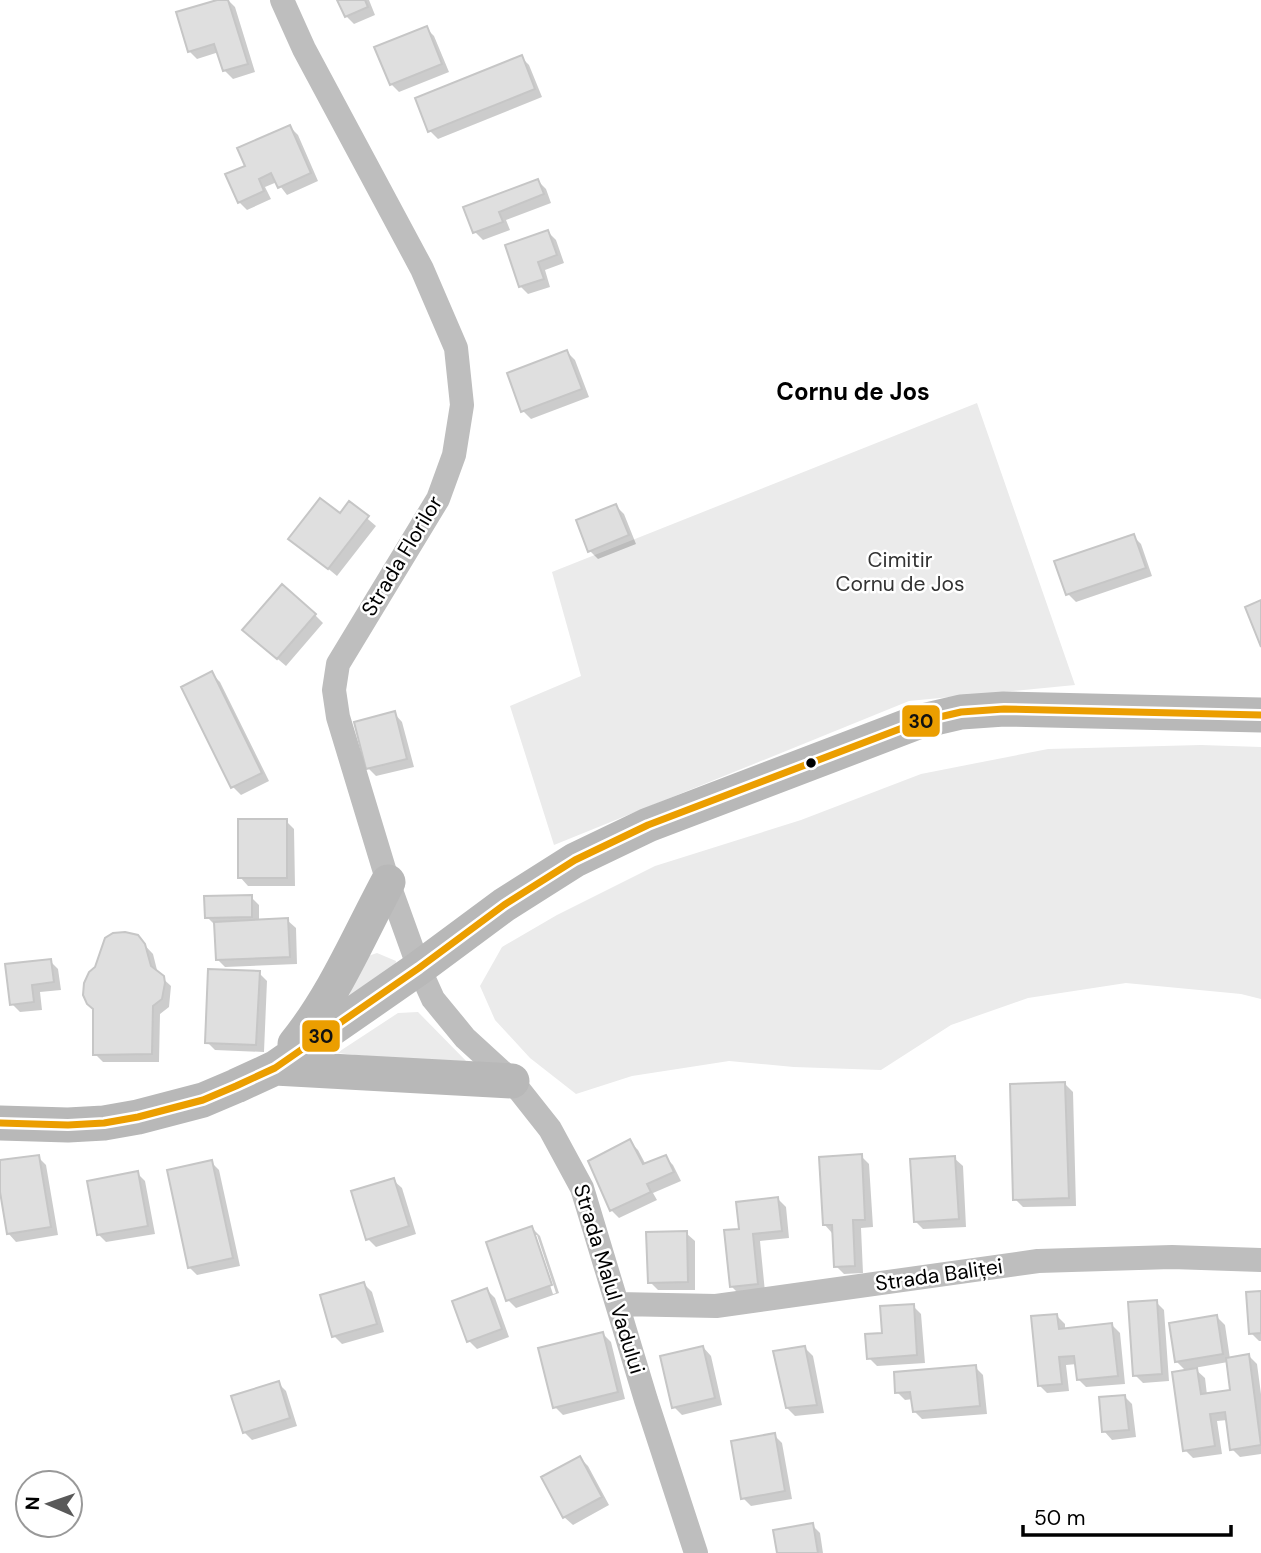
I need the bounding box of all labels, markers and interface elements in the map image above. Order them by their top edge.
district label: Cornu de Jos [776,376,930,407]
street label: Strada Florilor [355,490,449,621]
park label: Cimitir Cornu de Jos [835,546,965,598]
line badge: 30 [901,704,941,738]
text: 30 [909,709,933,734]
unlabelled marker [804,756,818,770]
line badge: 30 [301,1019,341,1053]
text: 30 [309,1024,333,1049]
street label: Strada Malul Vadului [567,1181,651,1377]
street label: Strada Baliței [873,1252,1005,1298]
north arrow [14,1469,84,1539]
scale bar [1023,1494,1231,1538]
text: N [20,1496,45,1511]
text: 50 m [1034,1504,1085,1532]

